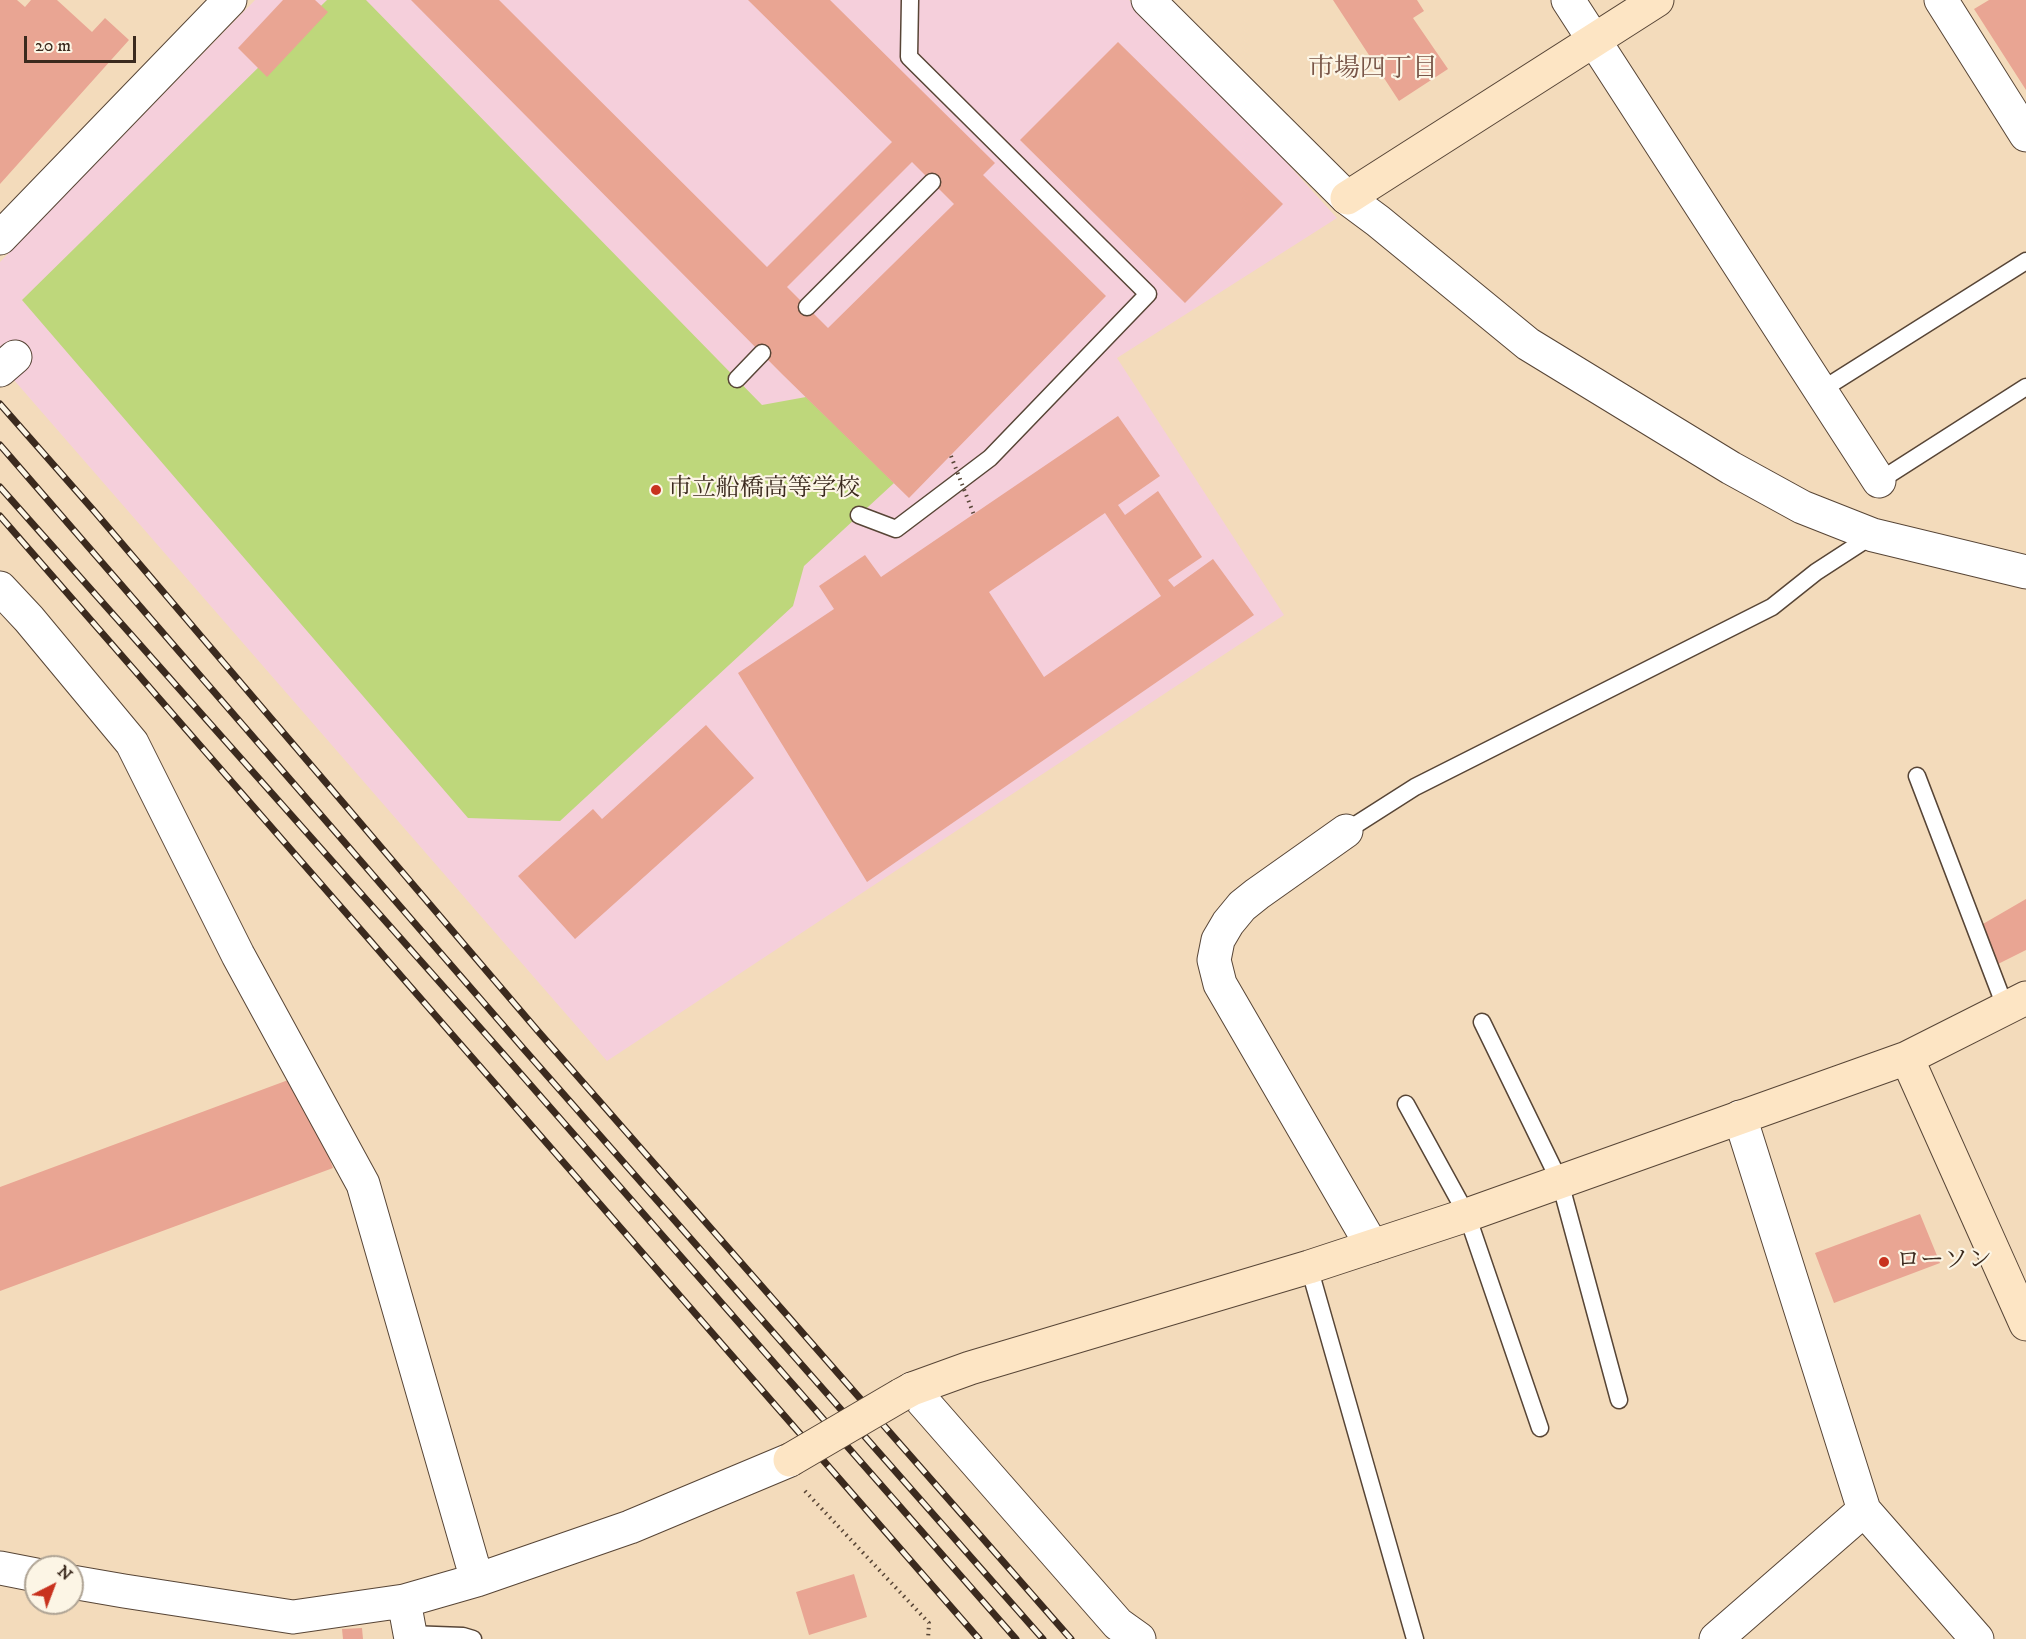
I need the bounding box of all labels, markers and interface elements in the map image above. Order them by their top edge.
scale bar [27,24,140,62]
text: 20 m [35,35,71,57]
district label: 市場四丁目 [1308,55,1438,87]
place label: 市立船橋高等学校 [668,476,860,504]
marker: 市立船橋高等学校 [649,483,663,497]
place label: ローソン [1896,1248,1992,1276]
marker: ローソン [1877,1255,1891,1269]
north arrow [24,1555,84,1615]
text: N [53,1561,76,1585]

